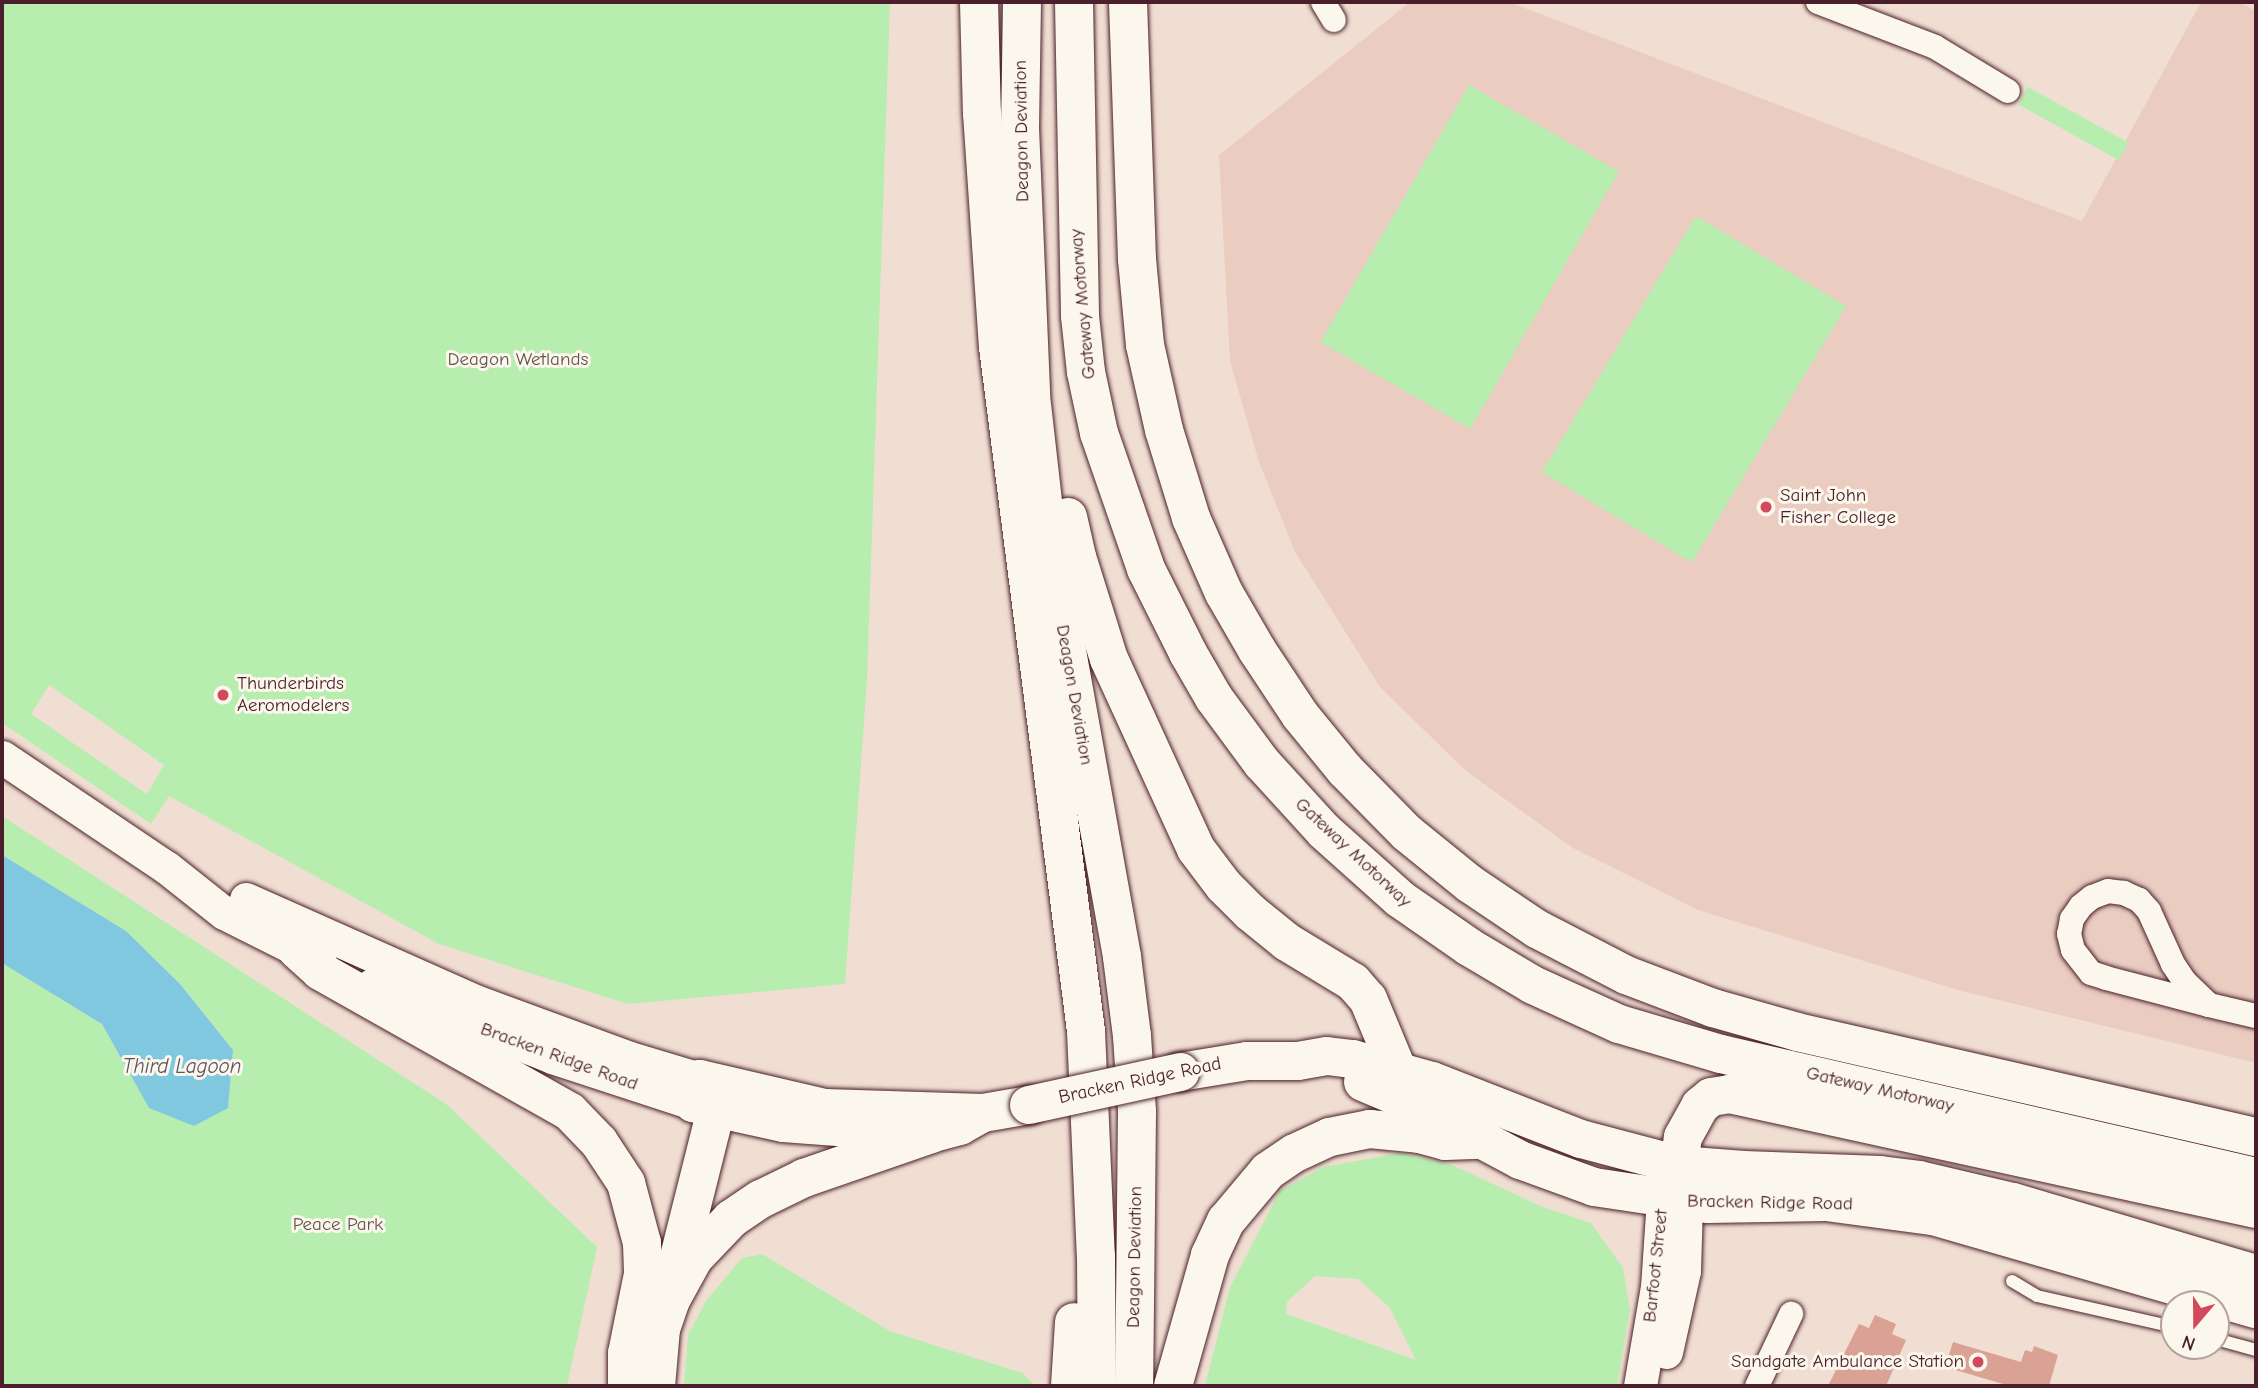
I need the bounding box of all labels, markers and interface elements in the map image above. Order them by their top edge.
street label: Deagon Deviation [1009,60,1035,202]
street label: Gateway Motorway [1065,228,1101,380]
park label: Deagon Wetlands [448,349,588,371]
place label: Saint John Fisher College [1780,485,1896,529]
marker: Saint John Fisher College [1758,499,1774,515]
street label: Deagon Deviation [1050,623,1098,767]
place label: Thunderbirds Aeromodelers [237,673,349,717]
marker: Thunderbirds Aeromodelers [215,687,231,703]
street label: Gateway Motorway [1290,793,1416,913]
street label: Bracken Ridge Road [477,1018,641,1096]
water label: Third Lagoon [123,1053,241,1079]
street label: Bracken Ridge Road [1057,1053,1223,1109]
street label: Gateway Motorway [1804,1062,1956,1118]
street label: Deagon Deviation [1122,1186,1148,1328]
street label: Bracken Ridge Road [1687,1190,1853,1216]
street label: Barfoot Street [1639,1208,1673,1324]
park label: Peace Park [293,1214,383,1236]
north arrow [2160,1290,2230,1360]
text: N [2179,1330,2198,1355]
place label: Sandgate Ambulance Station [1731,1351,1964,1373]
marker: Sandgate Ambulance Station [1970,1354,1986,1370]

